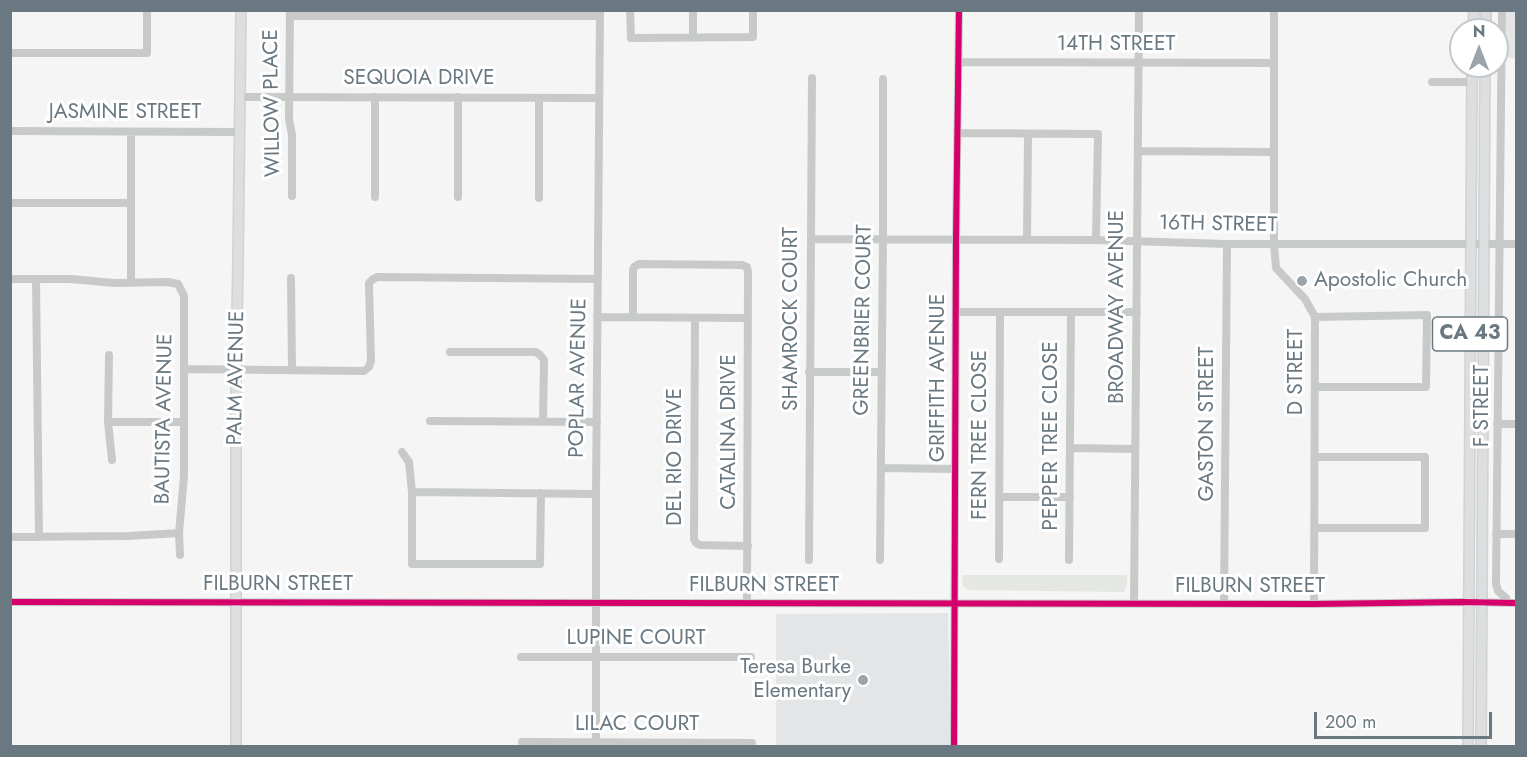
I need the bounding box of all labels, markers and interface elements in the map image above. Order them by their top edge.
north arrow [1449,18,1509,78]
text: N [1473,20,1485,43]
street label: WILLOW PLACE [259,29,287,177]
street label: 14TH STREET [1057,32,1175,58]
street label: SEQUOIA DRIVE [343,66,495,92]
street label: JASMINE STREET [49,100,201,126]
street label: BROADWAY AVENUE [1105,210,1131,404]
street label: 16TH STREET [1159,211,1277,239]
street label: GREENBRIER COURT [850,224,878,416]
street label: SHAMROCK COURT [779,227,805,411]
place label: Apostolic Church [1314,268,1467,294]
marker: Apostolic Church [1295,274,1309,288]
street label: GRIFFITH AVENUE [926,294,952,462]
street label: POPLAR AVENUE [565,298,593,458]
street label: PALM AVENUE [223,310,251,446]
road number: CA 43 [1432,317,1508,351]
street label: D STREET [1284,329,1310,415]
street label: BAUTISTA AVENUE [151,333,179,505]
street label: PEPPER TREE CLOSE [1039,341,1065,531]
street label: GASTON STREET [1195,347,1221,501]
street label: FERN TREE CLOSE [968,350,994,520]
street label: CATALINA DRIVE [717,354,743,510]
street label: F STREET [1470,365,1496,447]
street label: DEL RIO DRIVE [663,388,689,526]
street label: FILBURN STREET [203,572,353,598]
street label: FILBURN STREET [689,573,839,599]
street label: FILBURN STREET [1175,574,1325,600]
street label: LUPINE COURT [566,626,706,652]
place label: Teresa Burke Elementary [740,655,851,705]
marker: Teresa Burke Elementary [856,673,870,687]
scale bar [1317,700,1496,738]
text: 200 m [1325,709,1376,735]
street label: LILAC COURT [575,712,699,738]

